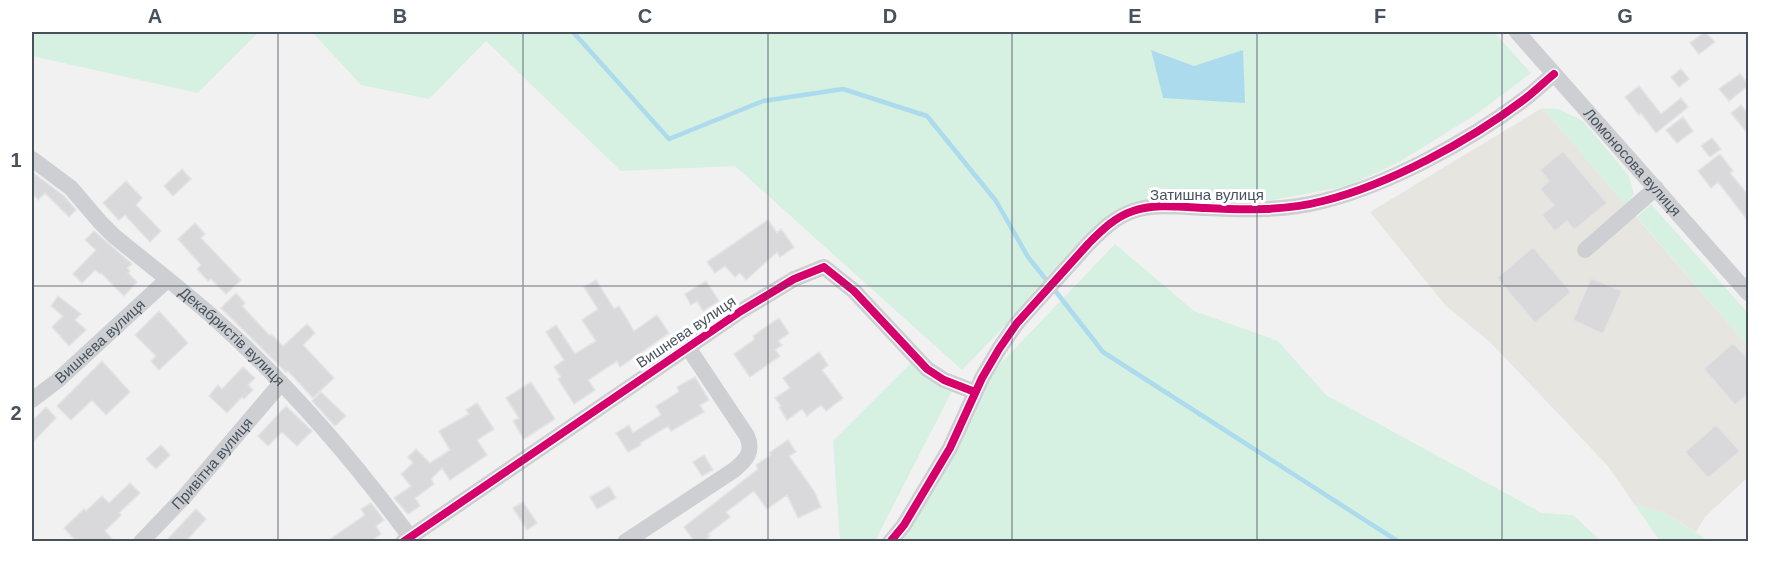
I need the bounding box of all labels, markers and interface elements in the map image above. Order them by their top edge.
text: A [148,5,162,27]
text: B [393,5,407,27]
text: C [638,5,652,27]
text: D [883,5,897,27]
text: E [1128,5,1142,27]
text: F [1374,5,1386,27]
text: G [1617,5,1633,27]
street label: Ломоносова вулиця [1580,104,1685,219]
text: 1 [10,149,22,171]
street label: Затишна вулиця [1150,186,1264,203]
street label: Декабристів вулиця [176,283,288,389]
street label: Вишнева вулиця [633,292,739,371]
street label: Вишнева вулиця [51,295,148,387]
text: 2 [10,402,22,424]
street label: Привітна вулиця [168,414,256,513]

